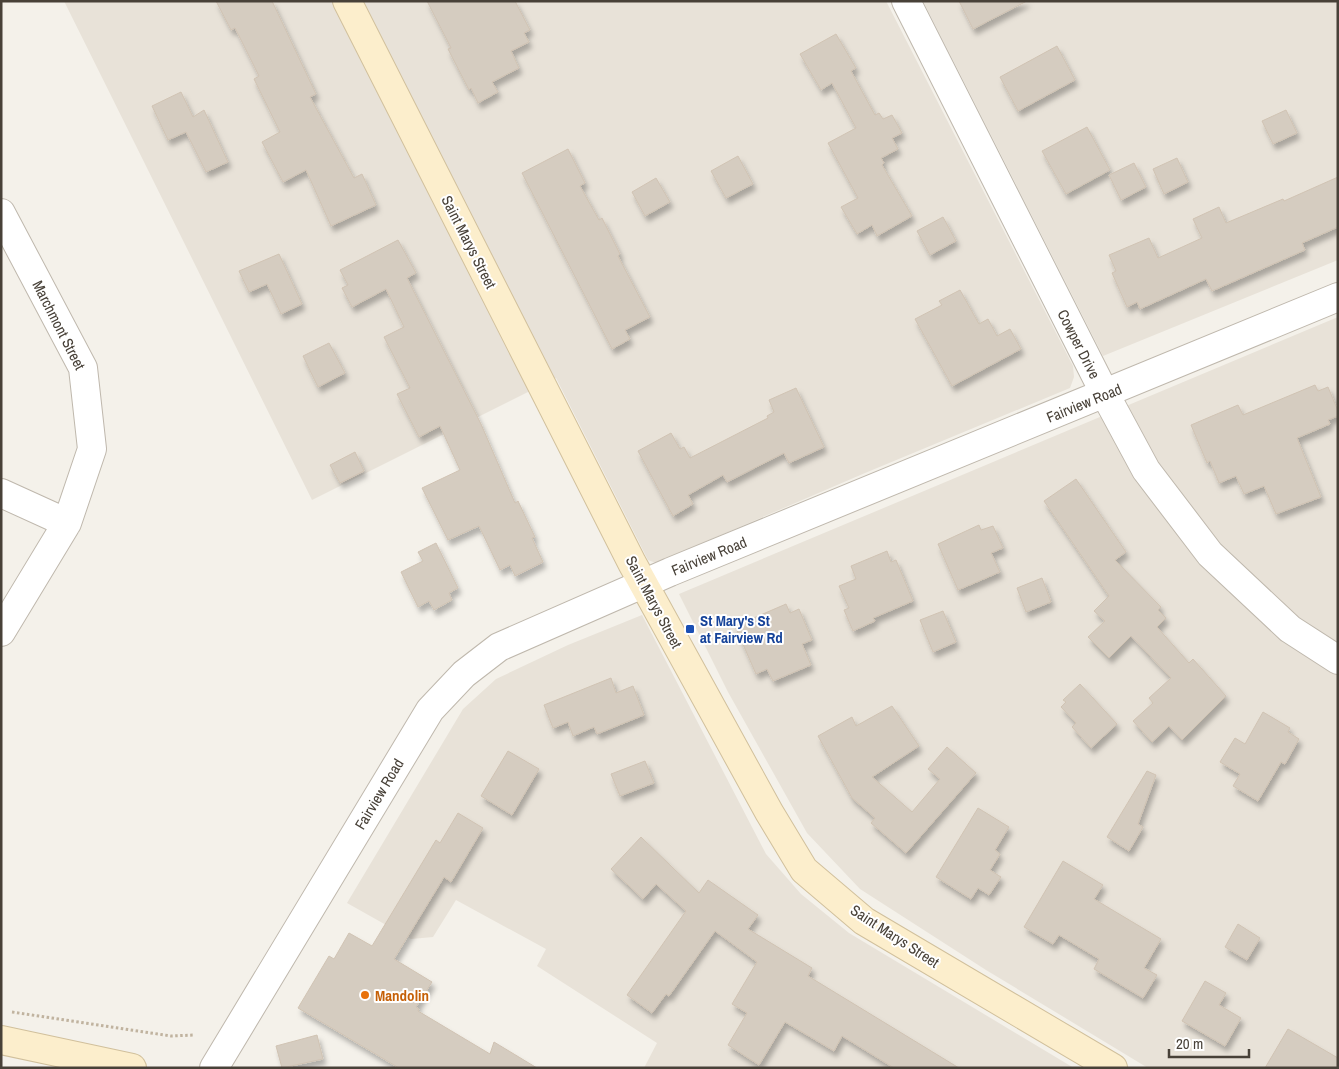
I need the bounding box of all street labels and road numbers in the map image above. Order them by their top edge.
street label: Saint Marys Street [437,192,502,293]
street label: Marchmont Street [27,277,91,374]
street label: Cowper Drive [1053,306,1105,382]
street label: Fairview Road [1043,378,1125,428]
street label: Fairview Road [668,531,750,581]
street label: Saint Marys Street [621,552,687,652]
street label: Fairview Road [350,755,408,833]
street label: Saint Marys Street [847,899,944,973]

